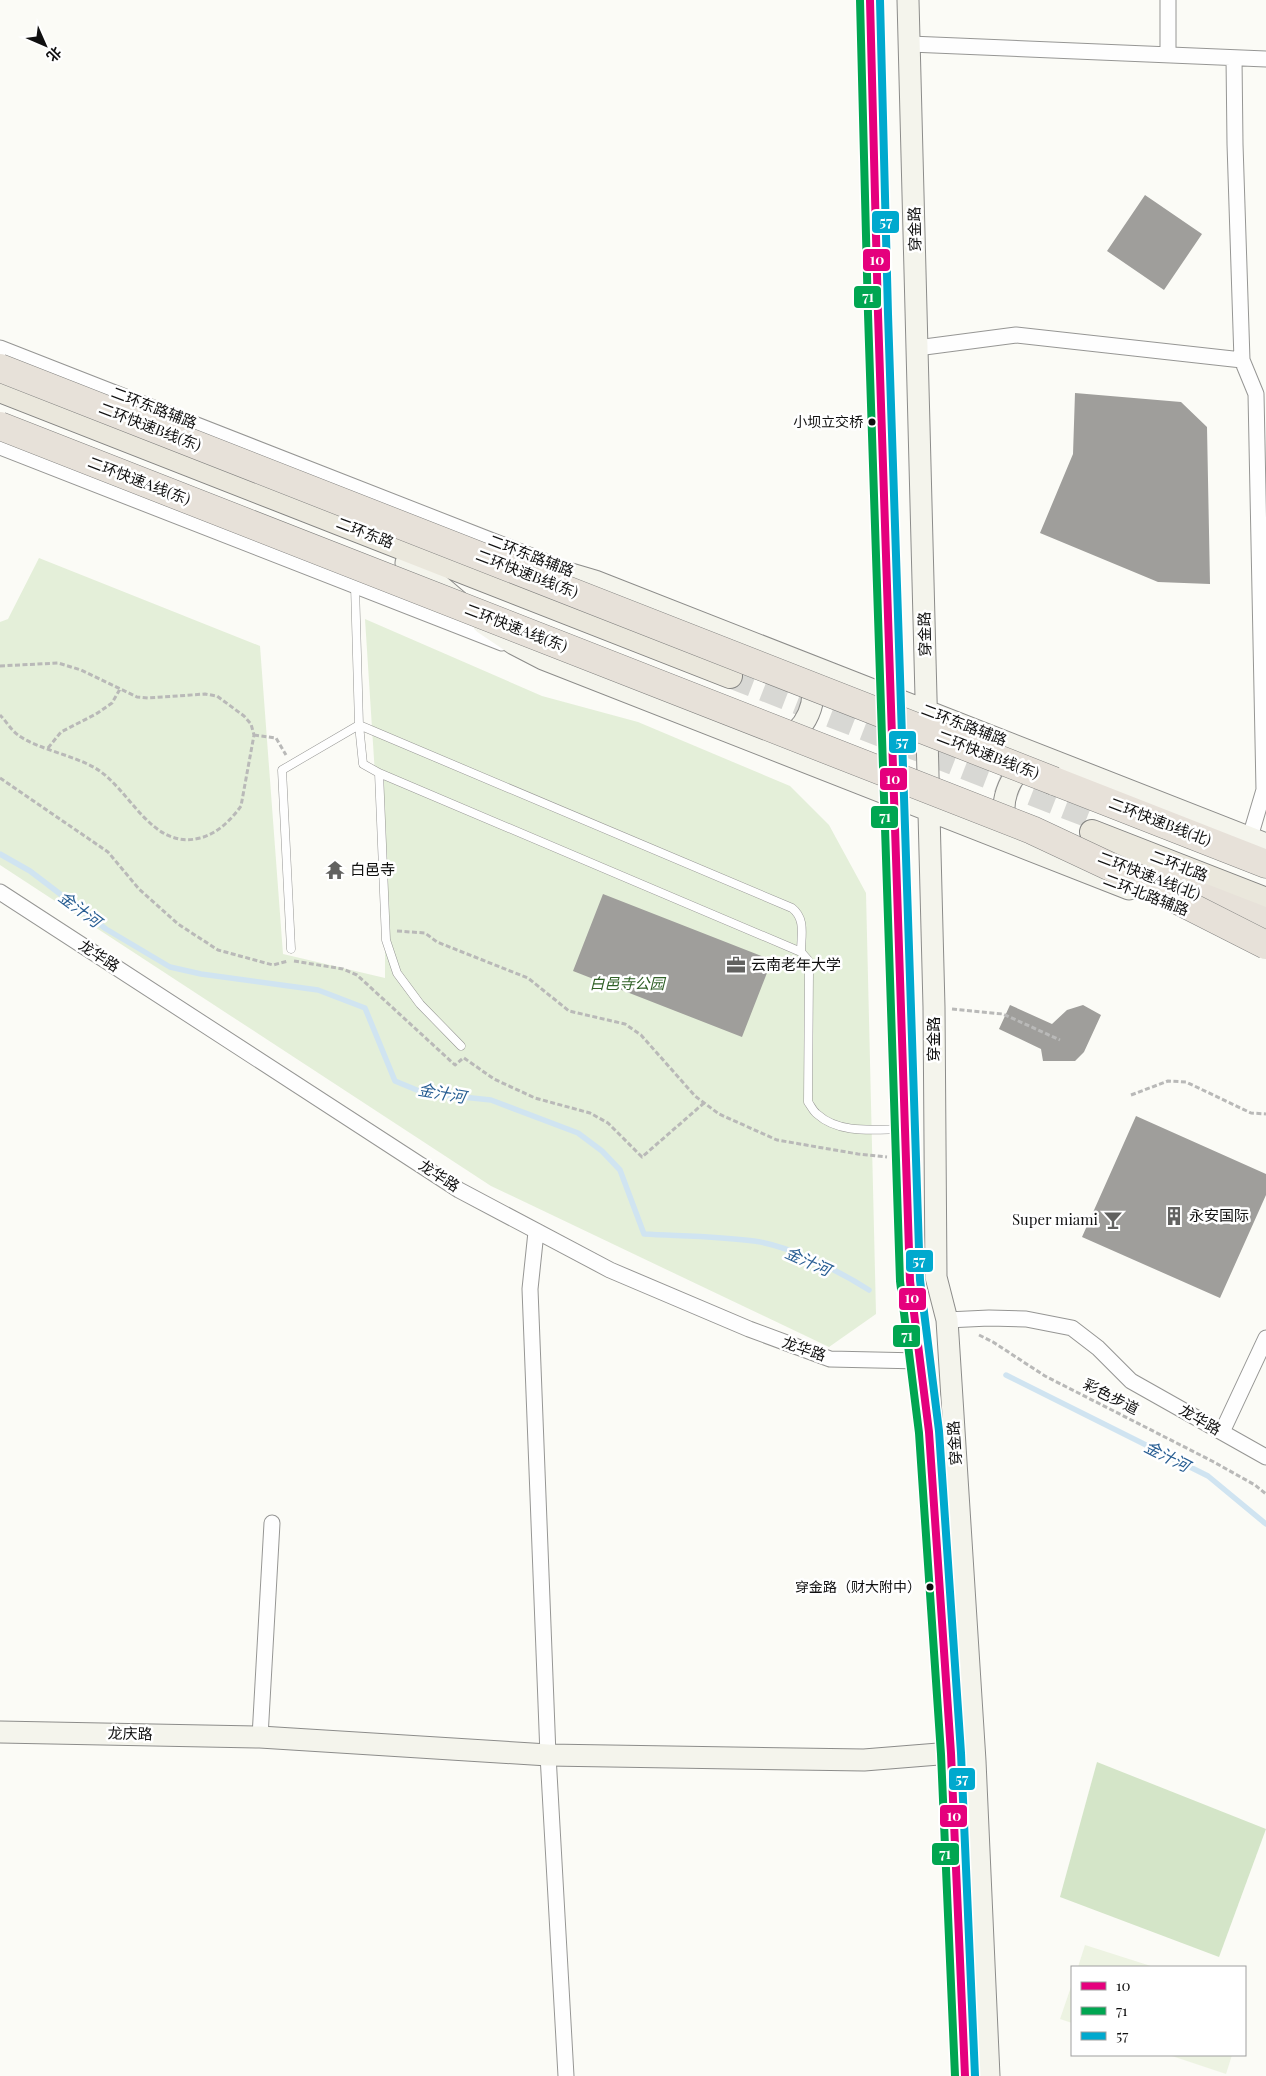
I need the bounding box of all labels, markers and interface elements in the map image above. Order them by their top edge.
north arrow [20,20,70,70]
text: 北 [43,43,66,66]
street label: 穿金路 [904,206,924,252]
line badge: 57 [871,210,900,234]
text: 57 [880,212,893,231]
line badge: 10 [862,248,891,272]
text: 10 [870,250,884,269]
line badge: 71 [853,285,882,309]
text: 71 [862,287,874,306]
street label: 二环东路辅路 [109,382,200,433]
street label: 二环快速B线(东) [96,397,204,455]
place label: 小坝立交桥 [793,412,863,431]
marker: 小坝立交桥 [867,417,877,427]
street label: 二环快速A线(东) [85,451,193,509]
street label: 二环东路 [334,512,397,552]
street label: 二环东路辅路 [486,530,577,581]
street label: 二环快速B线(东) [473,544,581,602]
street label: 二环快速A线(东) [462,598,570,656]
street label: 穿金路 [914,611,934,657]
street label: 二环东路辅路 [919,699,1010,750]
street label: 二环快速B线(东) [934,725,1042,783]
line badge: 57 [888,730,917,754]
text: 57 [896,732,909,751]
line badge: 10 [879,767,908,791]
text: 10 [886,769,900,788]
street label: 二环快速B线(北) [1106,792,1214,850]
line badge: 71 [870,805,899,829]
text: 71 [879,807,891,826]
street label: 二环北路 [1148,845,1211,885]
street label: 二环快速A线(北) [1095,846,1203,904]
temple icon: 白邑寺 [324,859,346,881]
place label: 白邑寺 [350,859,395,879]
street label: 二环北路辅路 [1101,869,1192,920]
water label: 金汁河 [55,886,108,933]
street label: 龙华路 [75,935,124,976]
office icon: 云南老年大学 [725,954,747,976]
place label: 云南老年大学 [751,954,841,974]
park label: 白邑寺公园 [589,973,666,993]
street label: 穿金路 [923,1016,943,1062]
water label: 金汁河 [417,1078,470,1108]
street label: 龙华路 [415,1155,464,1196]
building icon: 永安国际 [1163,1205,1185,1227]
place label: 永安国际 [1189,1205,1249,1225]
place label: Super miami [1012,1209,1099,1229]
bar icon: Super miami [1102,1209,1124,1231]
water label: 金汁河 [782,1241,837,1281]
line badge: 57 [905,1249,934,1273]
text: 57 [913,1251,926,1270]
line badge: 10 [898,1287,927,1311]
text: 10 [905,1288,919,1307]
line badge: 71 [892,1324,921,1348]
text: 71 [901,1326,913,1345]
street label: 龙华路 [780,1331,829,1365]
street label: 彩色步道 [1080,1374,1143,1419]
street label: 龙华路 [1176,1399,1225,1439]
street label: 穿金路 [942,1420,966,1466]
water label: 金汁河 [1141,1435,1196,1477]
place label: 穿金路（财大附中） [795,1577,921,1596]
marker: 穿金路（财大附中） [925,1582,935,1592]
street label: 龙庆路 [107,1723,153,1743]
line badge: 57 [948,1767,976,1791]
text: 57 [956,1769,969,1788]
line badge: 10 [939,1804,968,1828]
text: 10 [947,1806,961,1825]
line badge: 71 [931,1842,960,1866]
text: 71 [939,1844,951,1863]
legend [1071,1966,1246,2056]
text: 10 [1116,1975,1131,1995]
text: 71 [1116,2000,1128,2020]
text: 57 [1116,2025,1128,2045]

